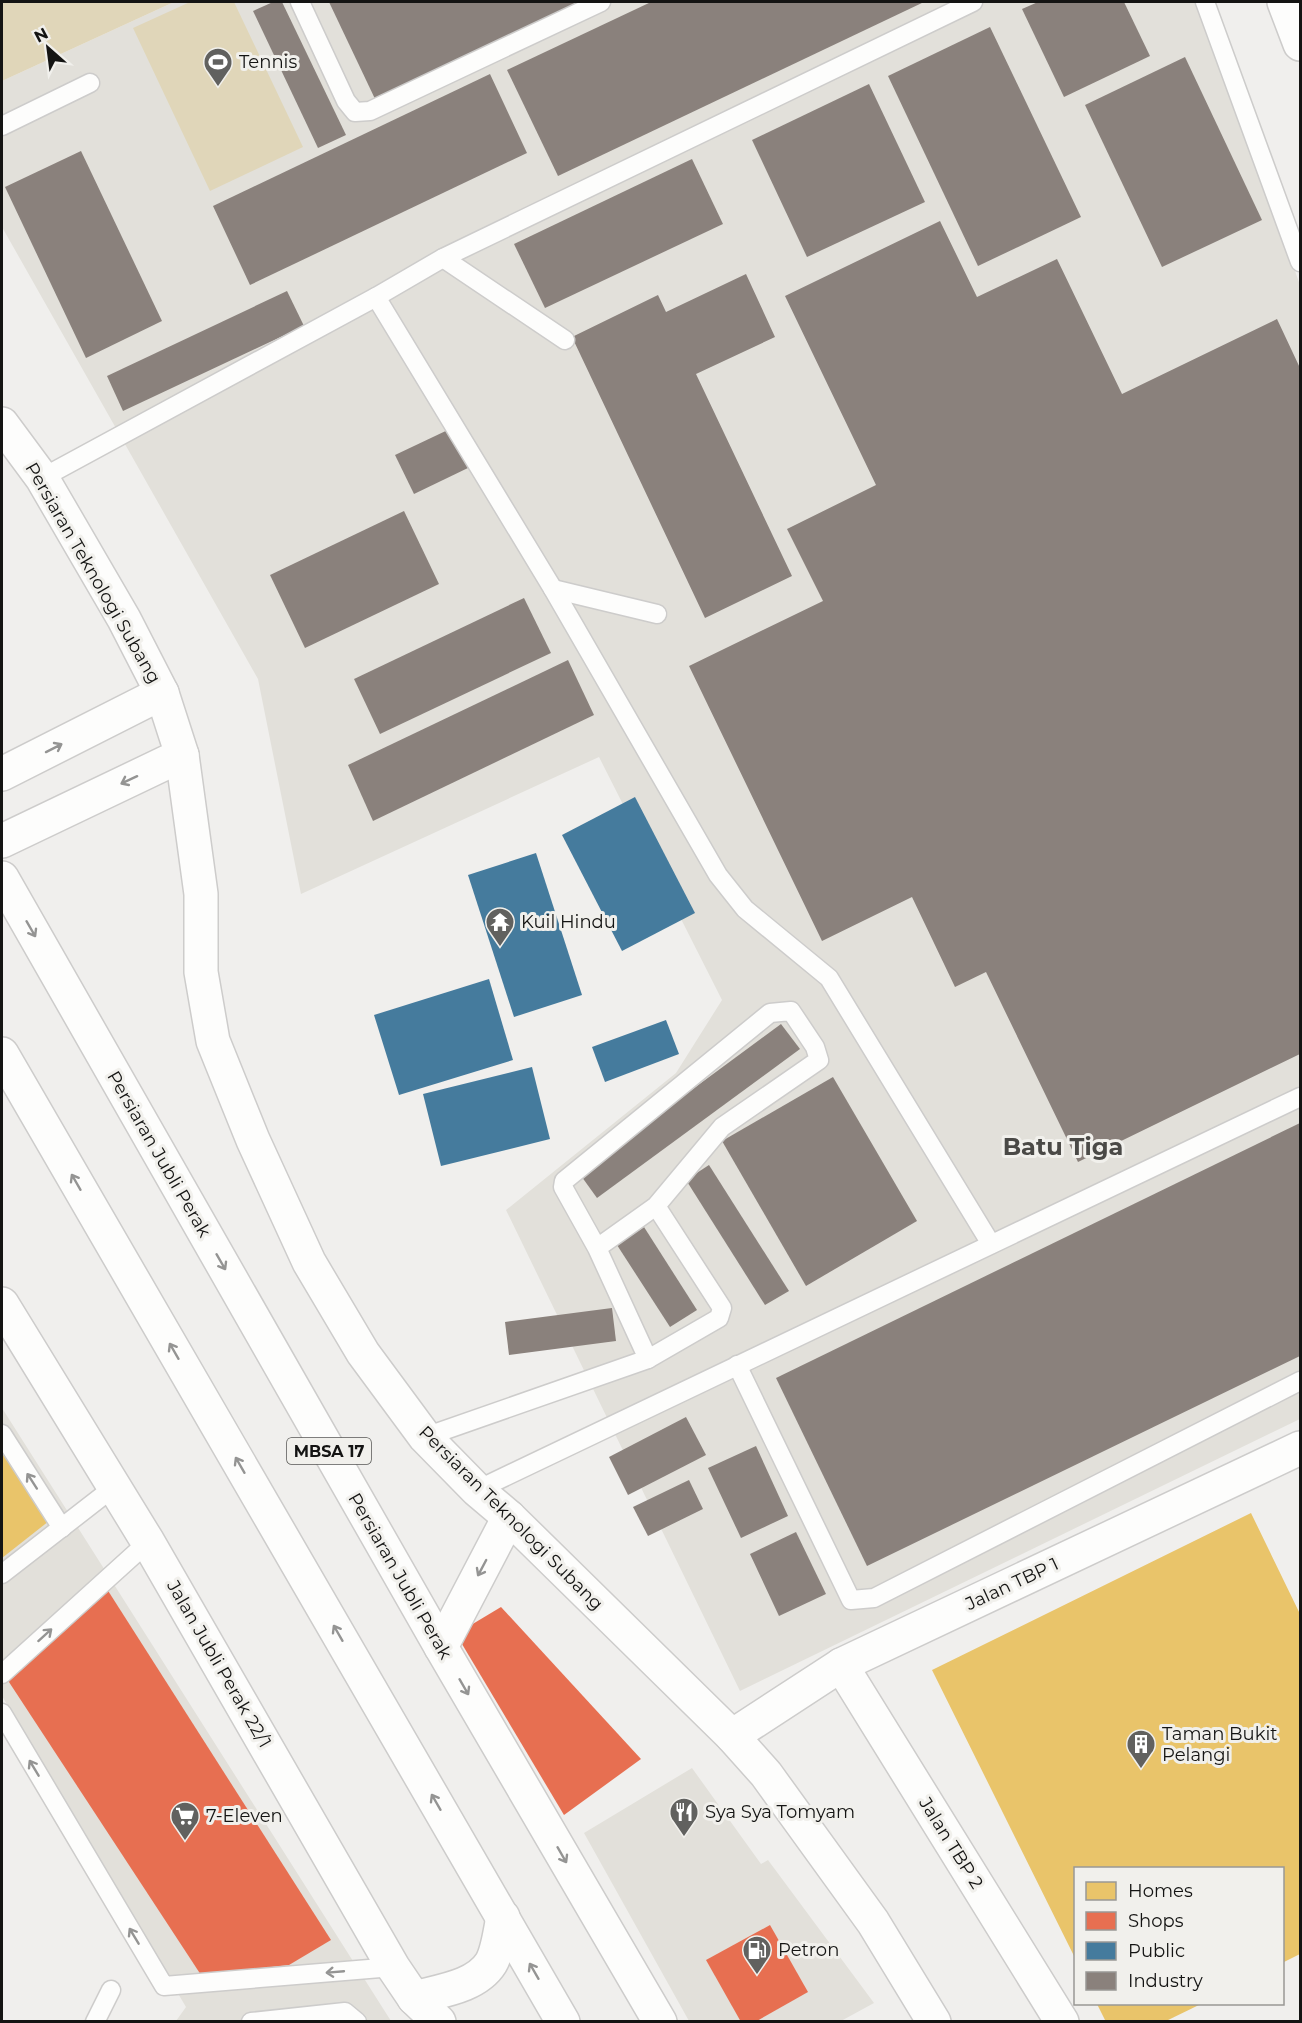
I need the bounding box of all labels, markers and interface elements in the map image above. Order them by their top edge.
north arrow [18,18,78,78]
text: N [31,24,51,47]
sports icon: Tennis [202,46,234,88]
place label: Tennis [239,51,297,73]
street label: Persiaran Teknologi Subang [21,459,165,687]
one-way arrow [44,741,62,753]
one-way arrow [121,775,139,787]
temple icon: Kuil Hindu [484,906,516,948]
place label: Kuil Hindu [521,911,616,933]
one-way arrow [25,920,37,937]
street label: Persiaran Jubli Perak [102,1067,216,1241]
district label: Batu Tiga [1003,1132,1123,1161]
one-way arrow [70,1174,82,1191]
one-way arrow [215,1253,227,1270]
one-way arrow [168,1343,180,1360]
street label: Persiaran Teknologi Subang [414,1421,608,1615]
road number: MBSA 17 [287,1438,371,1464]
one-way arrow [234,1457,246,1474]
one-way arrow [25,1473,37,1490]
street label: Persiaran Jubli Perak [343,1489,457,1663]
street label: Jalan TBP 1 [961,1553,1062,1616]
one-way arrow [476,1559,487,1577]
street label: Jalan Jubli Perak 22/1 [162,1576,276,1752]
one-way arrow [332,1625,344,1642]
one-way arrow [37,1628,52,1642]
one-way arrow [458,1678,470,1695]
place label: Taman Bukit Pelangi [1162,1723,1277,1766]
building icon: Taman Bukit Pelangi [1125,1728,1157,1770]
one-way arrow [28,1760,40,1777]
street label: Jalan TBP 2 [914,1792,988,1893]
one-way arrow [430,1794,442,1811]
restaurant icon: Sya Sya Tomyam [668,1796,700,1838]
supermarket icon: 7-Eleven [169,1800,201,1842]
place label: Sya Sya Tomyam [705,1801,855,1823]
place label: 7-Eleven [206,1805,283,1827]
one-way arrow [556,1846,568,1863]
legend [1074,1867,1284,2005]
text: Homes [1128,1880,1193,1902]
text: Shops [1128,1910,1184,1932]
one-way arrow [128,1928,140,1945]
fuel station icon: Petron [741,1934,773,1976]
place label: Petron [778,1939,839,1961]
text: Public [1128,1940,1185,1962]
one-way arrow [527,1963,539,1980]
one-way arrow [325,1967,345,1978]
text: Industry [1128,1970,1203,1992]

